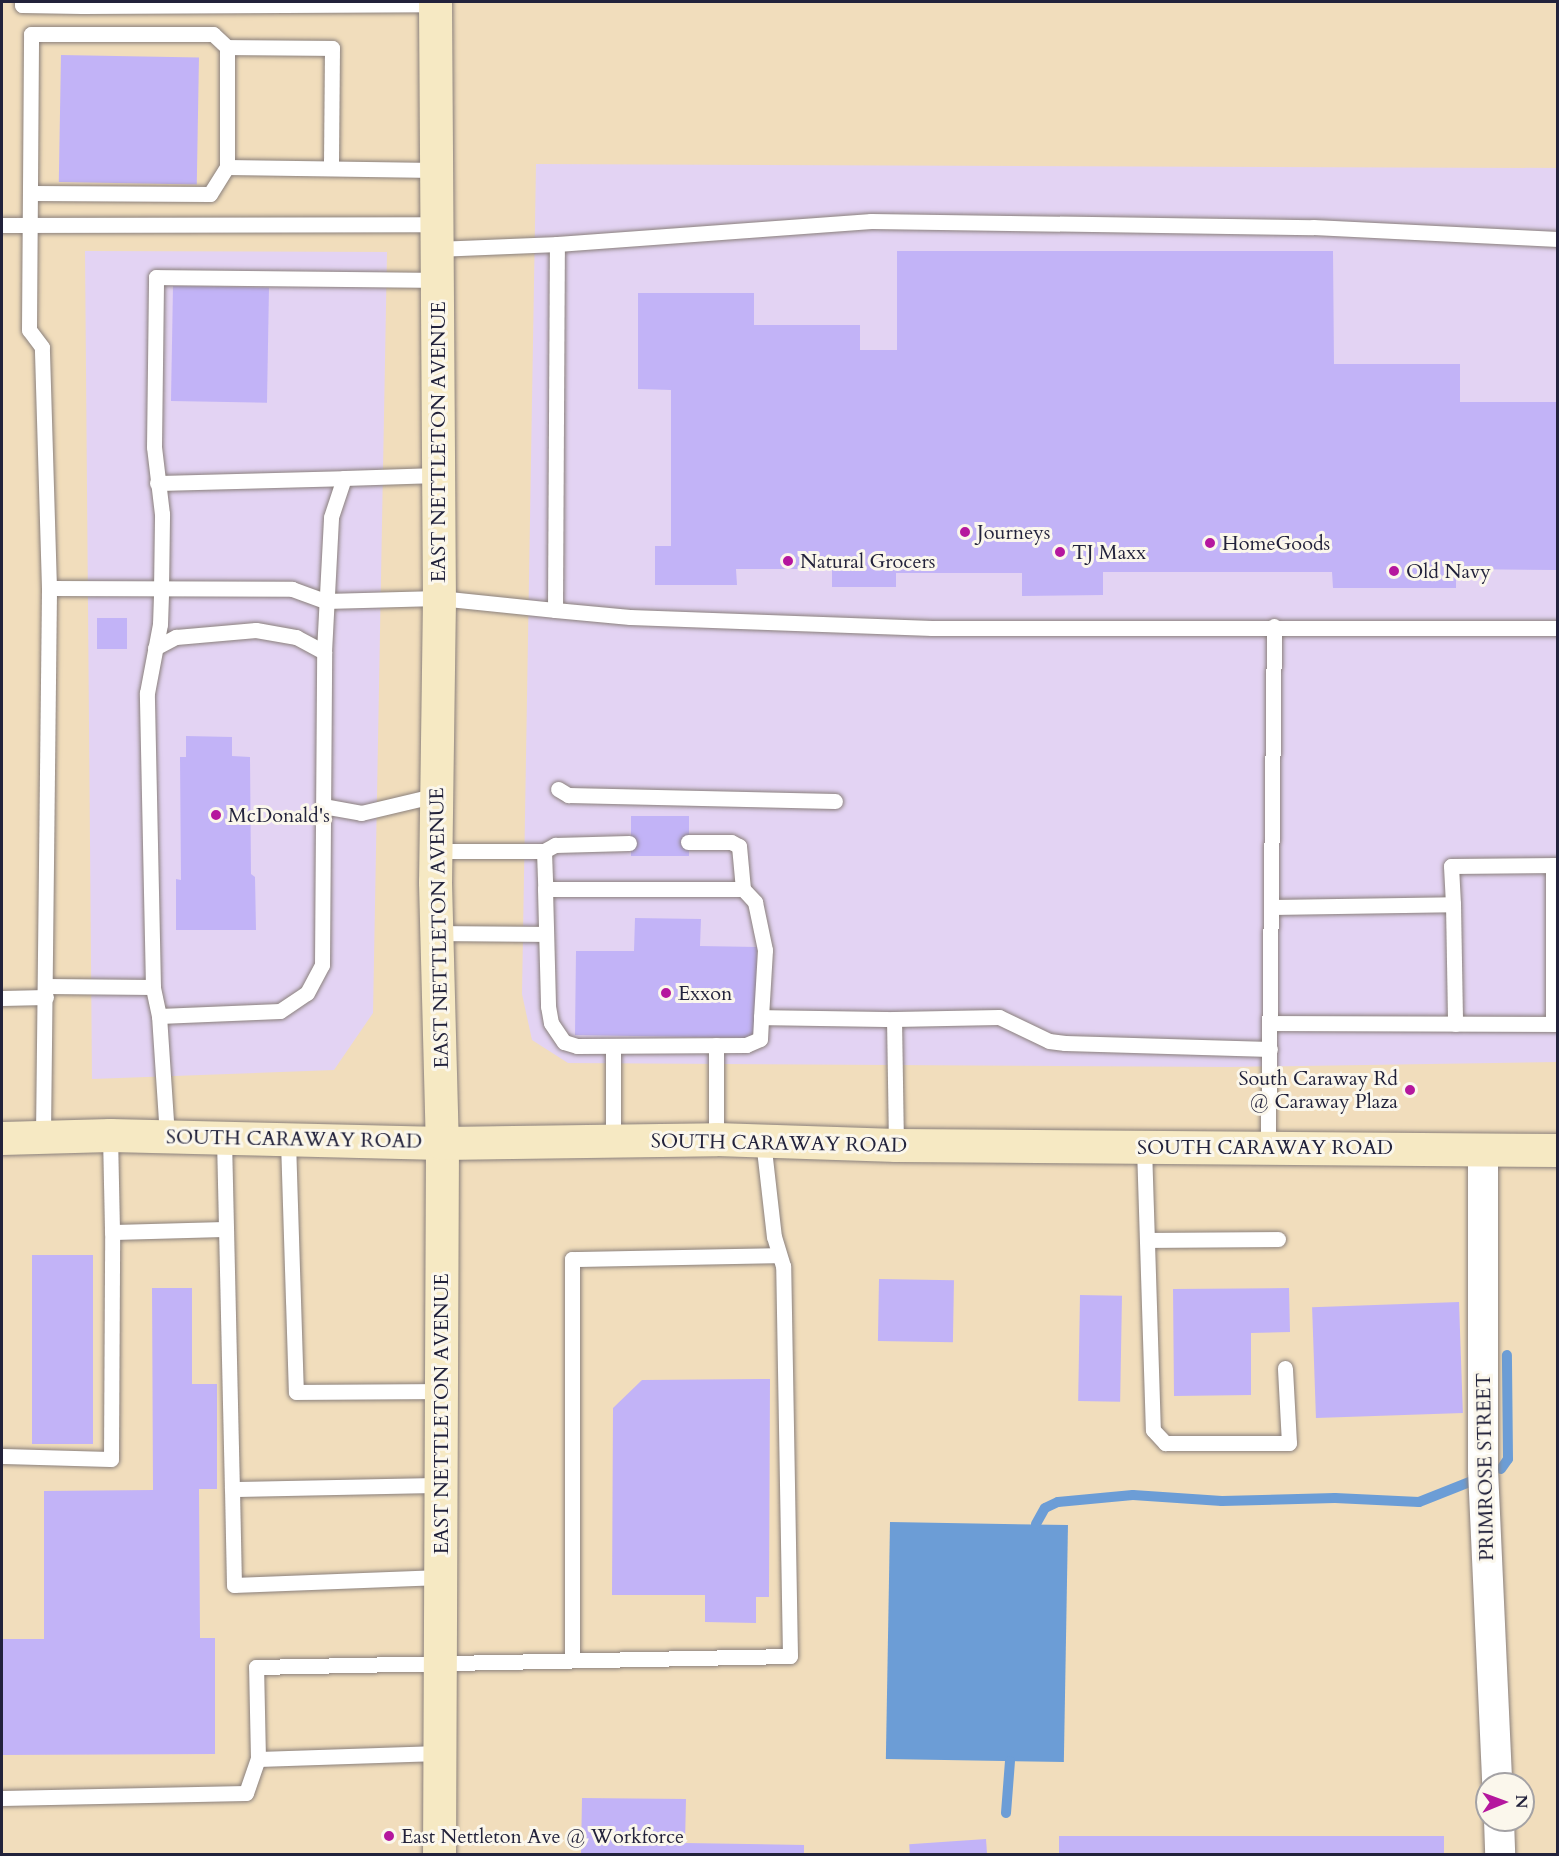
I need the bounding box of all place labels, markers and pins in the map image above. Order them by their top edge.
place label: Journeys [977,520,1051,544]
marker: Journeys [958,525,972,539]
place label: HomeGoods [1222,531,1330,555]
marker: HomeGoods [1203,536,1217,550]
place label: TJ Maxx [1072,540,1146,564]
marker: TJ Maxx [1053,545,1067,559]
place label: Natural Grocers [800,549,936,573]
marker: Natural Grocers [781,554,795,568]
place label: Old Navy [1406,559,1491,583]
marker: Old Navy [1387,564,1401,578]
place label: McDonald's [228,803,330,827]
marker: McDonald's [209,808,223,822]
place label: Exxon [678,981,732,1005]
marker: Exxon [659,986,673,1000]
place label: South Caraway Rd @ Caraway Plaza [1239,1066,1398,1113]
marker: South Caraway Rd @ Caraway Plaza [1403,1083,1417,1097]
place label: East Nettleton Ave @ Workforce [401,1824,684,1848]
marker: East Nettleton Ave @ Workforce [382,1829,396,1843]

